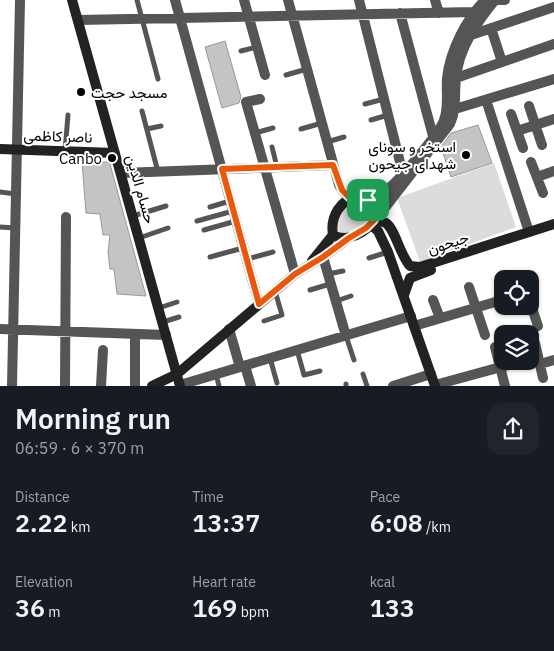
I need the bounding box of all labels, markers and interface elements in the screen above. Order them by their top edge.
place label: مسجد حجت [91,83,168,102]
marker: مسجد حجت [75,86,87,98]
street label: ناصر کاظمی [23,125,93,148]
place label: استخر و سونای شهدای جیحون [368,137,456,174]
place label: Canbo [59,149,102,168]
marker: استخر و سونای شهدای جیحون [460,149,472,161]
marker: Canbo [106,152,118,164]
street label: حسام الدین [121,152,160,226]
pin [347,179,389,221]
icon: arrive [354,186,382,214]
street label: جیحون [425,227,471,259]
map controls [494,270,539,370]
button: locate [494,270,539,315]
button: layers [494,325,539,370]
text: Morning run [15,400,171,437]
button: share [487,403,539,455]
text: 06:59 · 6 × 370 m [15,438,144,458]
text: Distance [15,488,70,506]
text: Time [192,488,224,506]
text: Pace [370,488,400,506]
text: 2.22 [15,506,67,539]
text: 13:37 [192,506,260,539]
text: 6:08 [370,506,423,539]
text: km [67,518,90,536]
text: /km [423,518,451,536]
text: Elevation [15,573,73,591]
text: Heart rate [192,573,256,591]
text: kcal [370,573,395,591]
text: 36 [15,591,45,624]
text: 169 [192,591,237,624]
text: 133 [370,591,415,624]
text: m [45,603,61,621]
text: bpm [237,603,269,621]

